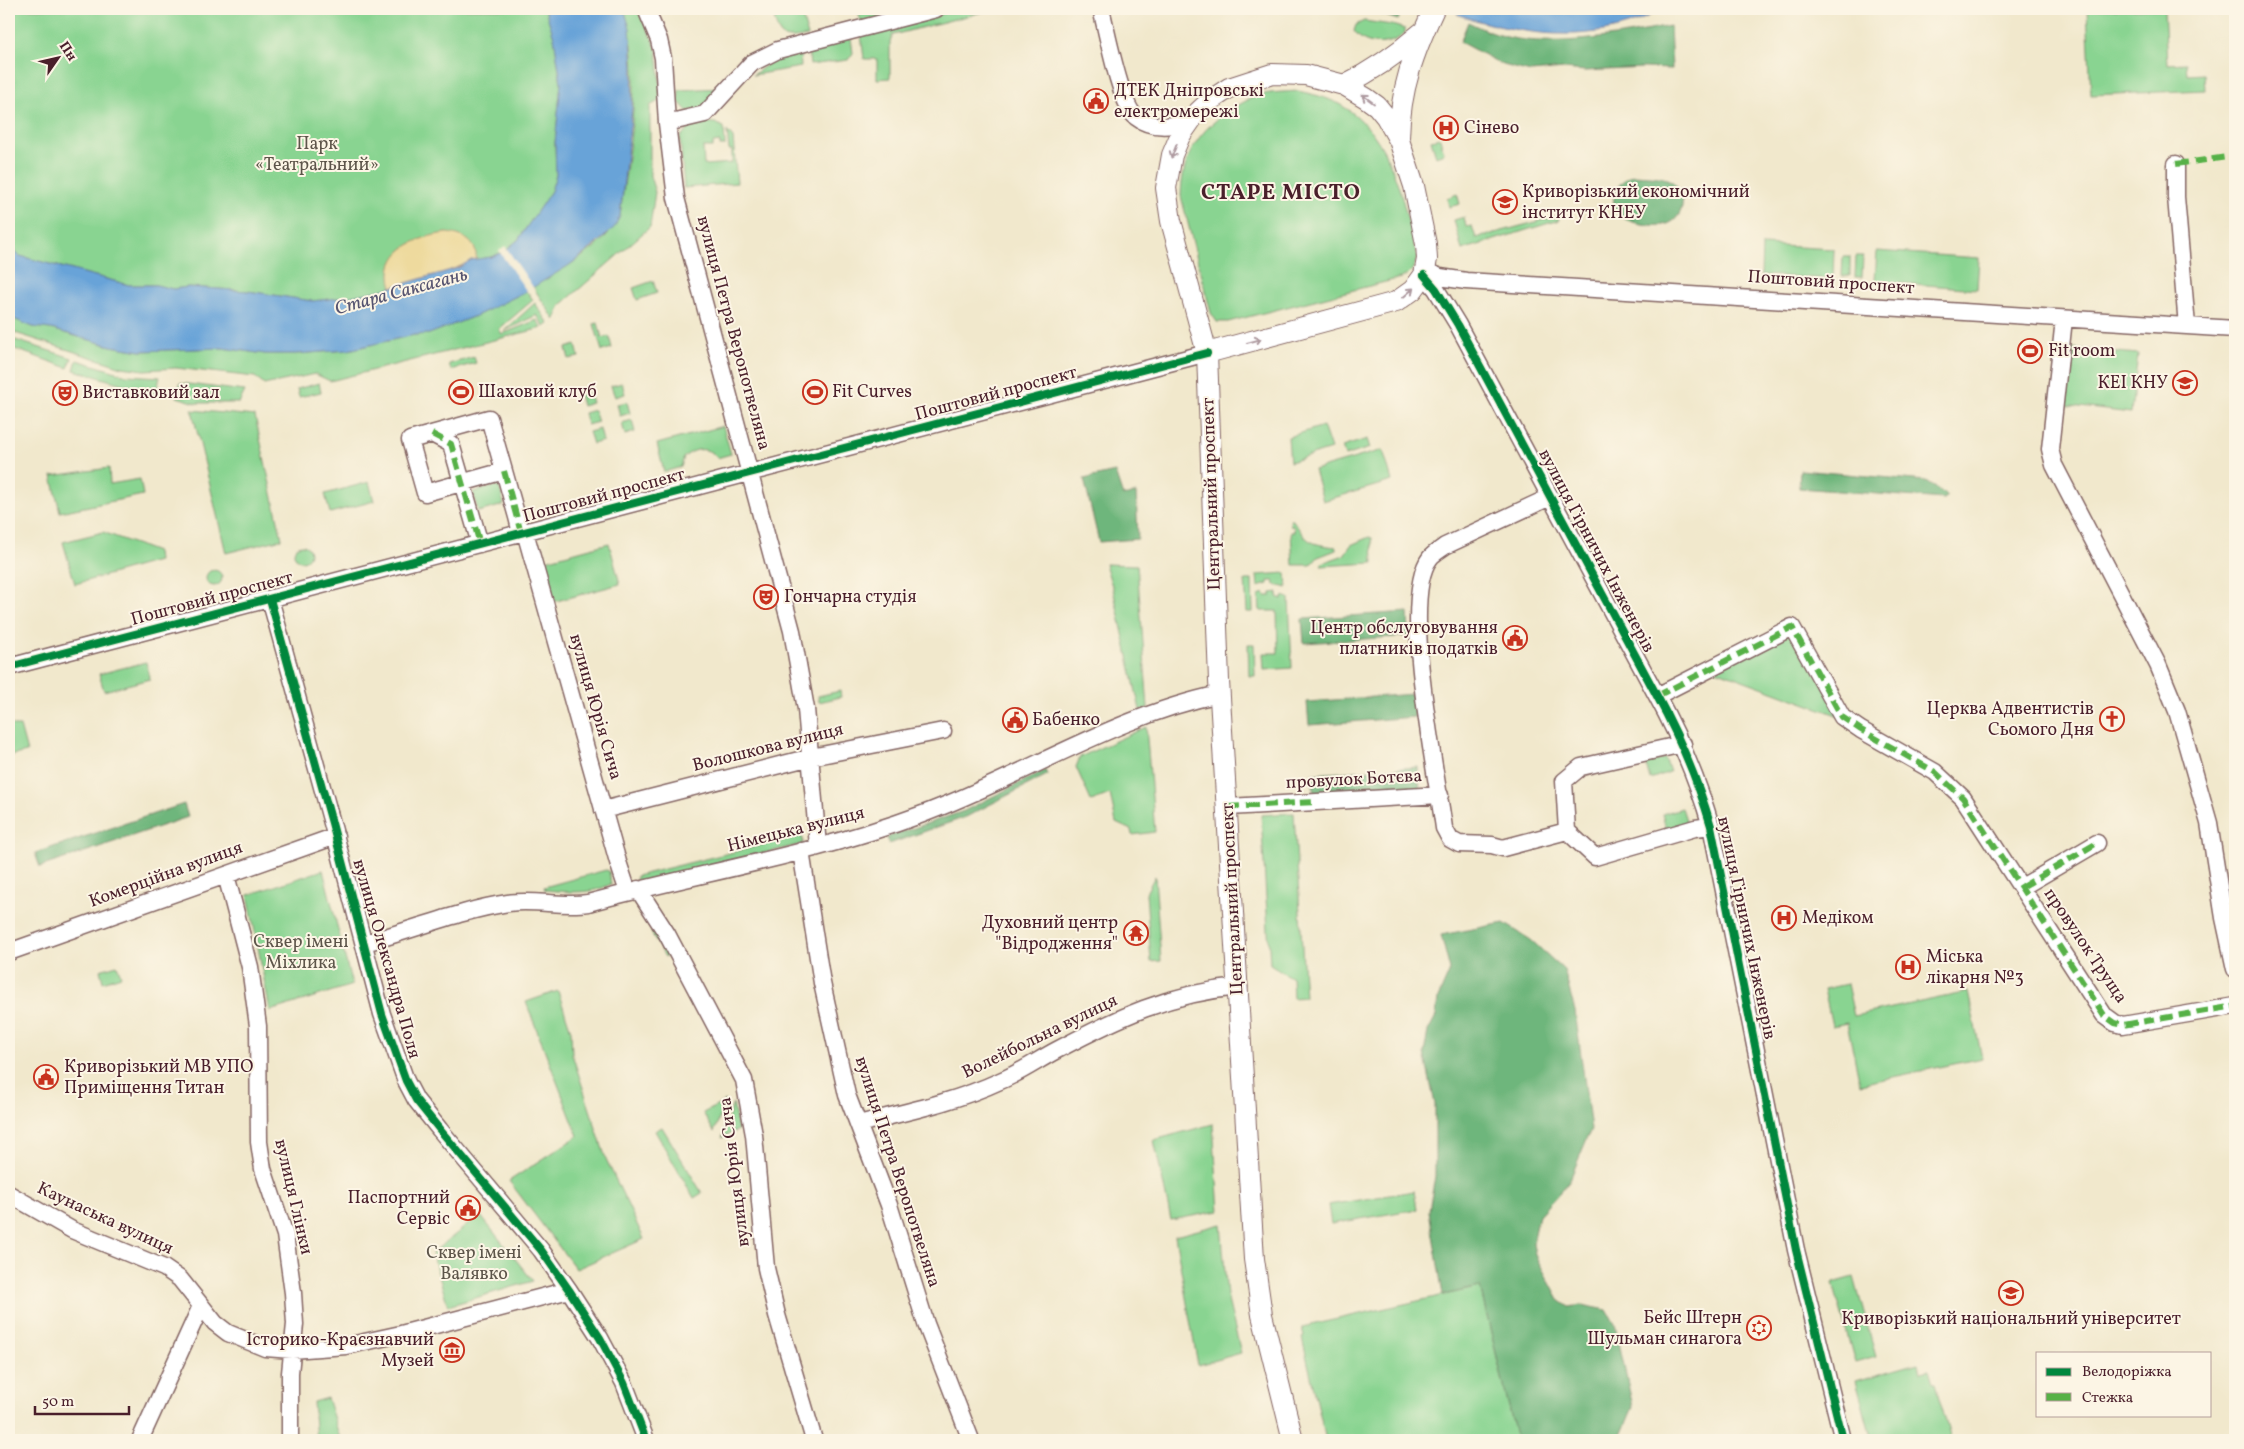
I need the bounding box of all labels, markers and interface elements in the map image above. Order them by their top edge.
north arrow [32,32,82,82]
text: Пн [54,38,81,65]
place label: ДТЕК Дніпровські електромережі [1114,79,1264,125]
public building icon: ДТЕК Дніпровські електромережі [1083,88,1109,114]
one-way arrow [1361,94,1375,104]
hospital icon: Сінево [1433,115,1459,141]
place label: Сінево [1464,116,1519,141]
park label: Парк «Театральний» [255,132,379,178]
one-way arrow [1169,143,1178,158]
district label: СТАРЕ МІСТО [1201,178,1361,209]
place label: Криворізький економічний інститут КНЕУ [1522,180,1750,226]
school or university icon: Криворізький економічний інститут КНЕУ [1492,189,1518,215]
street label: вулиця Петра Веропотвеляна [690,213,776,453]
water label: Стара Саксагань [332,262,470,322]
street label: Поштовий проспект [1747,265,1915,301]
one-way arrow [1402,287,1415,298]
one-way arrow [1246,335,1262,345]
sports icon: Fit room [2017,338,2043,364]
place label: Fit room [2048,339,2116,364]
street label: Поштовий проспект [912,360,1080,428]
school or university icon: КЕІ КНУ [2172,370,2198,396]
place label: КЕІ КНУ [2098,371,2168,396]
sports icon: Шаховий клуб [448,379,474,405]
sports icon: Fit Curves [802,379,828,405]
theatre icon: Виставковий зал [52,380,78,406]
place label: Шаховий клуб [478,380,597,405]
place label: Fit Curves [832,380,912,405]
place label: Виставковий зал [82,381,220,406]
street label: Центральний проспект [1196,397,1228,591]
street label: вулиця Гірничих Інженерів [1532,445,1660,657]
street label: Поштовий проспект [520,462,688,530]
street label: Поштовий проспект [128,565,296,633]
theatre icon: Гончарна студія [753,584,779,610]
place label: Гончарна студія [784,585,917,610]
place label: Центр обслуговування платників податків [1310,616,1498,662]
public building icon: Центр обслуговування платників податків [1502,625,1528,651]
street label: вулиця Юрія Сича [562,631,628,783]
place label: Церква Адвентистів Сьомого Дня [1927,697,2094,743]
church icon: Церква Адвентистів Сьомого Дня [2099,706,2125,732]
public building icon: Бабенко [1002,707,1028,733]
place label: Бабенко [1032,708,1100,733]
street label: Волошкова вулиця [690,717,846,779]
street label: провулок Ботєва [1285,764,1423,796]
street label: Німецька вулиця [725,801,867,859]
street label: Центральний проспект [1215,802,1251,996]
street label: вулиця Гірничих Інженерів [1710,814,1782,1042]
street label: Комерційна вулиця [86,836,246,914]
street label: вулиця Олександра Поля [346,856,426,1062]
street label: провулок Труща [2037,883,2133,1009]
hospital icon: Медіком [1771,905,1797,931]
place label: Медіком [1802,906,1874,931]
place label: Духовний центр "Відродження" [982,911,1118,957]
temple icon: Духовний центр "Відродження" [1123,920,1149,946]
park label: Сквер імені Міхлика [253,930,349,976]
place label: Міська лікарня №3 [1926,945,2024,991]
hospital icon: Міська лікарня №3 [1895,954,1921,980]
street label: Волейбольна вулиця [958,988,1122,1086]
street label: вулиця Петра Веропотвеляна [848,1053,946,1291]
place label: Криворізький МВ УПО Приміщення Титан [64,1055,253,1101]
public building icon: Криворізький МВ УПО Приміщення Титан [33,1064,59,1090]
street label: вулиця Юрія Сича [713,1096,757,1248]
street label: вулиця Глінки [268,1137,318,1257]
street label: Каунаська вулиця [33,1176,177,1262]
place label: Паспортний Сервіс [347,1186,450,1232]
public building icon: Паспортний Сервіс [455,1195,481,1221]
park label: Сквер імені Валявкo [426,1241,522,1287]
school or university icon: Криворізький національний університет [1998,1280,2024,1306]
place label: Бейс Штерн Шульман синагога [1587,1306,1742,1352]
place label: Криворізький національний університет [1841,1307,2181,1332]
synagogue icon: Бейс Штерн Шульман синагога [1746,1315,1772,1341]
place label: Історико-Краєзнавчий Музей [246,1328,434,1374]
museum icon: Історико-Краєзнавчий Музей [439,1337,465,1363]
legend [2036,1352,2212,1416]
text: Велодоріжка [2082,1362,2172,1383]
scale bar [35,1384,129,1416]
text: Стежка [2082,1388,2133,1409]
text: 50 m [42,1392,74,1413]

